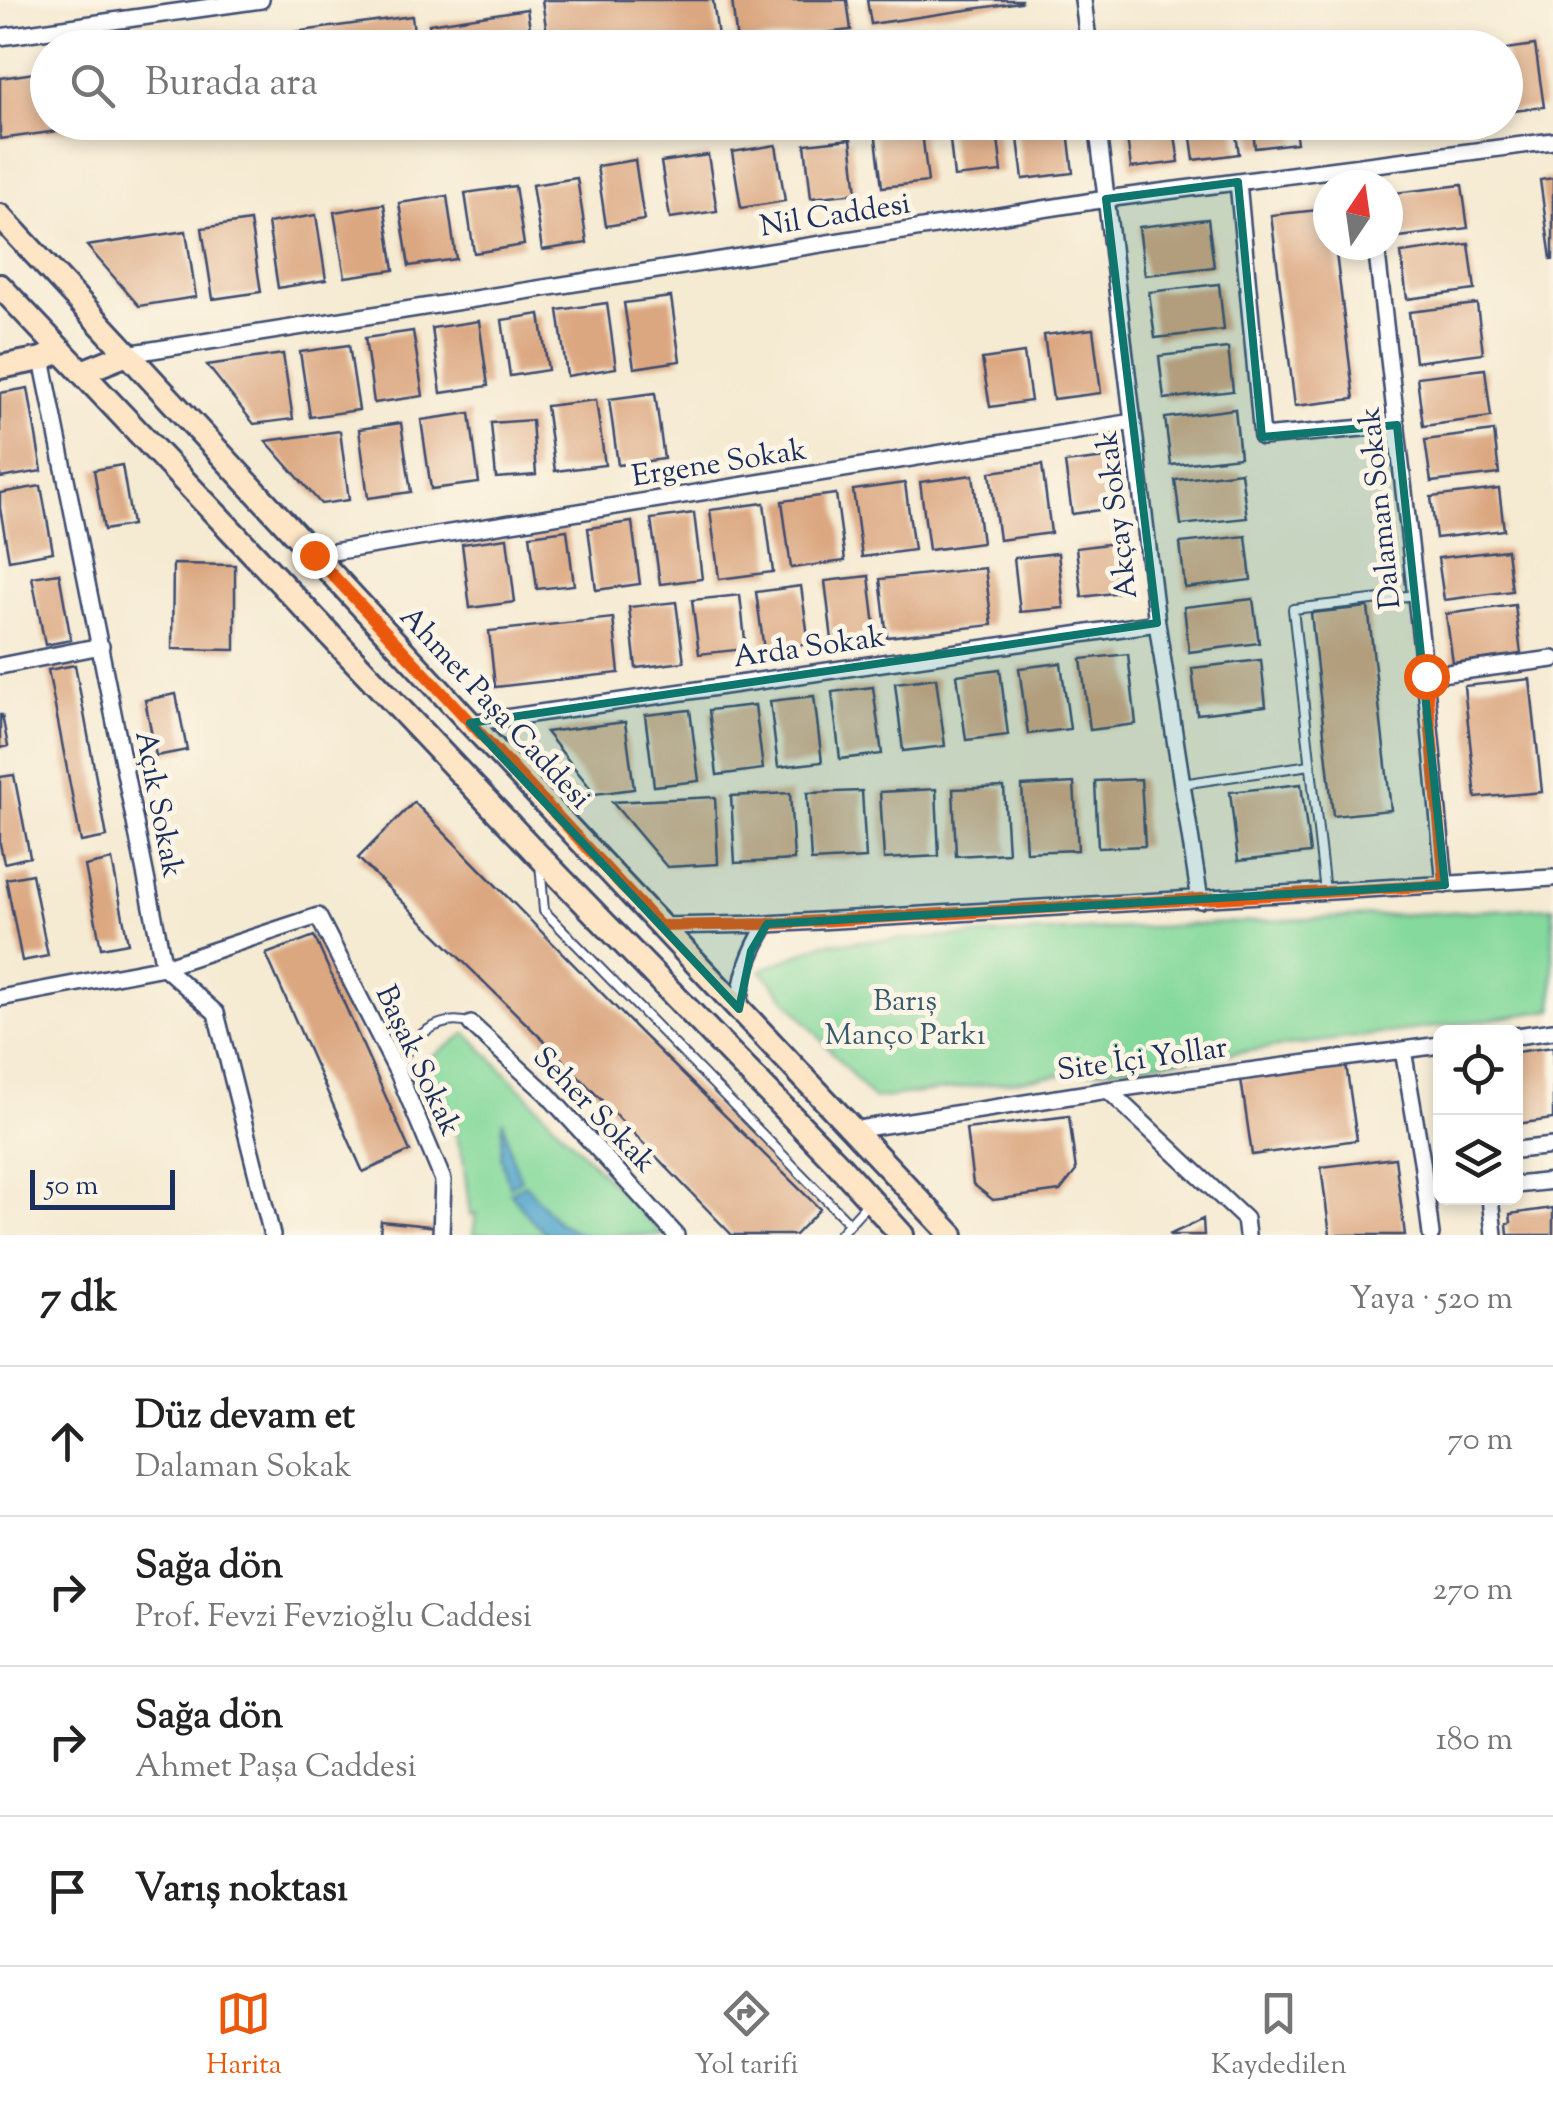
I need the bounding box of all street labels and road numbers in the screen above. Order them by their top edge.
street label: Nil Caddesi [757,183,914,250]
street label: Dalaman Sokak [1349,404,1413,611]
street label: Akçay Sokak [1087,428,1150,601]
street label: Ergene Sokak [629,429,810,499]
street label: Ahmet Paşa Caddesi [388,597,600,820]
street label: Arda Sokak [731,617,888,680]
street label: Açık Sokak [122,728,193,881]
street label: Başak Sokak [363,979,470,1143]
street label: Site İçi Yollar [1055,1027,1230,1094]
street label: Seher Sokak [522,1038,665,1184]

